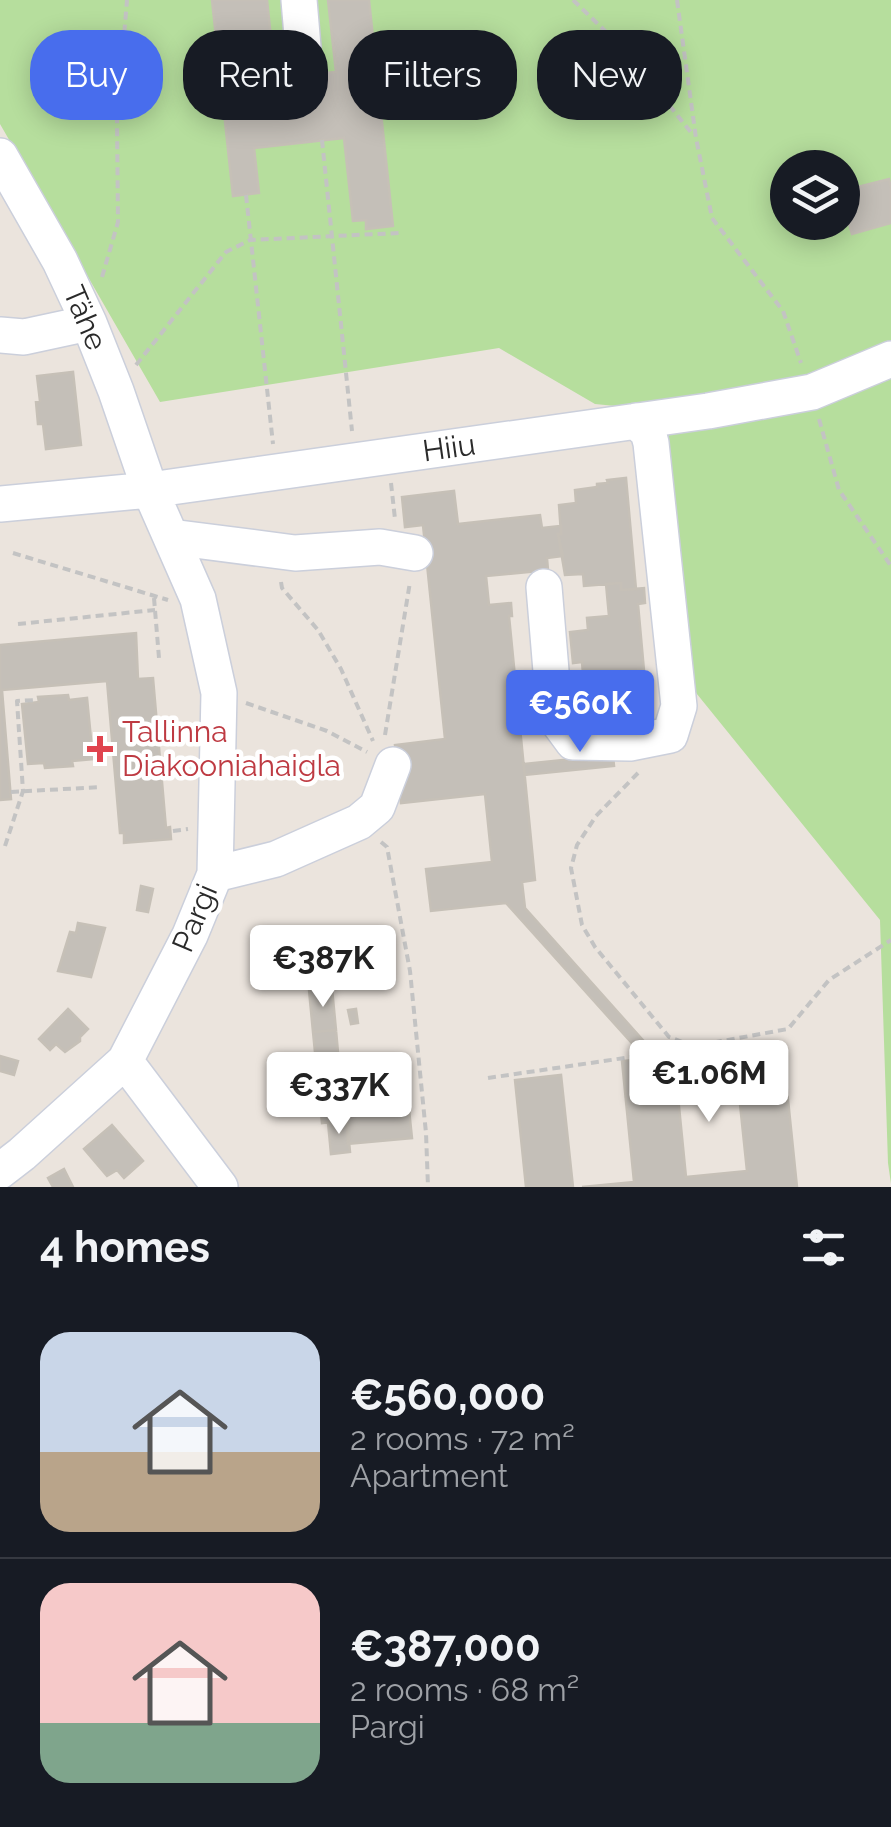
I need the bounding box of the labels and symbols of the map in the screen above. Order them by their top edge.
street label: Tähe [56,280,115,355]
street label: Hiiu [420,426,478,469]
pin: €560K [510,670,650,755]
place label: Tallinna Diakooniahaigla [122,714,341,783]
marker: Tallinna Diakooniahaigla [87,736,113,762]
street label: Pargi [165,879,224,957]
pin: €387K [253,925,393,1010]
pin: €1.06M [628,1040,790,1125]
pin: €337K [269,1052,409,1137]

